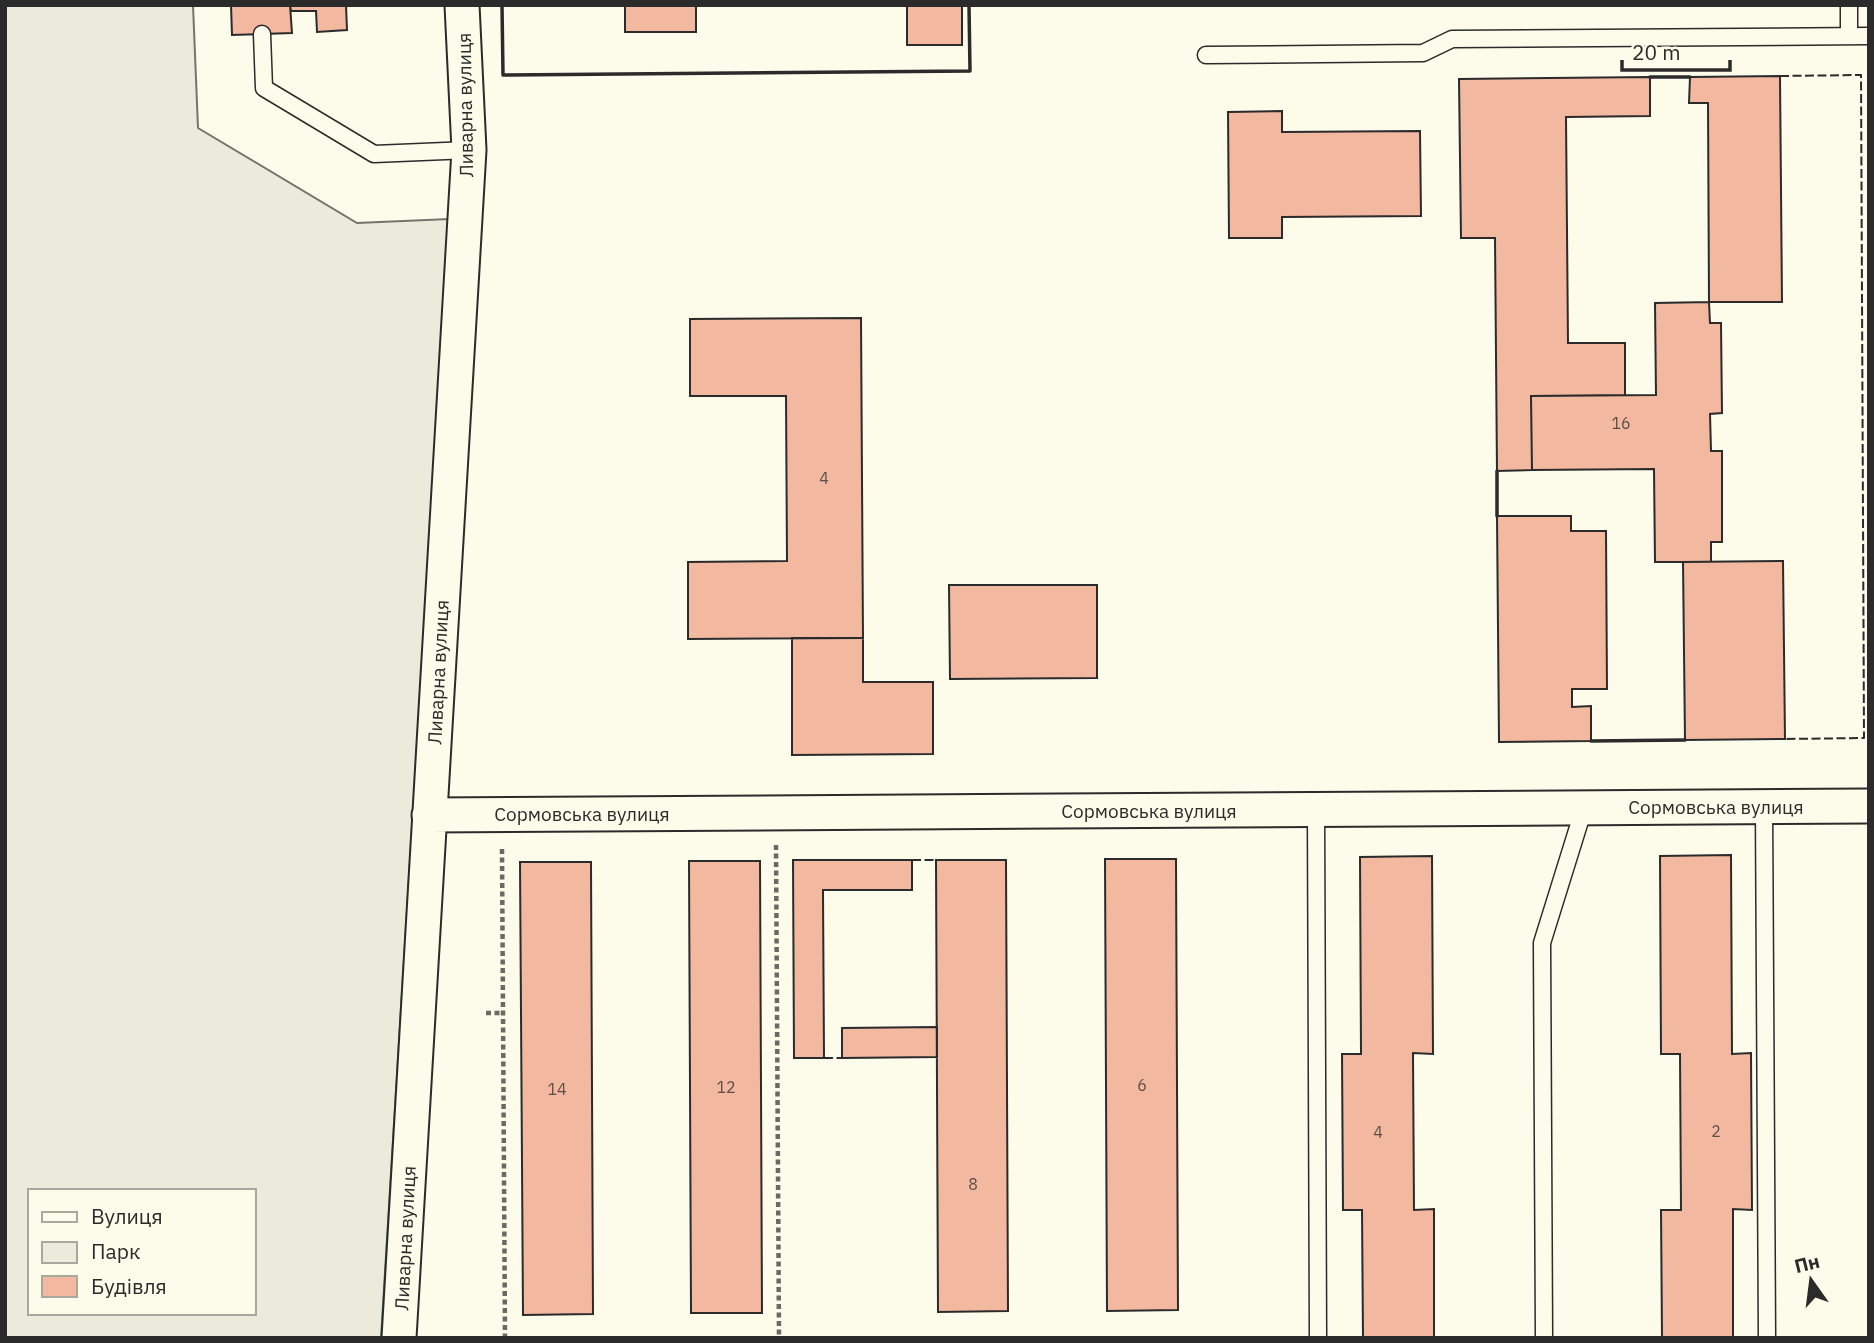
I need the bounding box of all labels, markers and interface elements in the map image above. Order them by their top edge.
scale bar [1622,28,1730,72]
street label: Ливарна вулиця [452,32,478,178]
text: 20 m [1632,38,1681,66]
house number: 16 [1611,413,1631,433]
house number: 4 [819,468,829,488]
street label: Ливарна вулиця [422,599,454,745]
street label: Сормовська вулиця [1628,795,1804,819]
street label: Сормовська вулиця [1061,799,1237,823]
street label: Сормовська вулиця [494,802,670,826]
house number: 6 [1137,1075,1147,1095]
house number: 12 [716,1077,736,1097]
house number: 14 [547,1079,567,1099]
house number: 2 [1711,1121,1721,1141]
house number: 4 [1373,1122,1383,1142]
street label: Ливарна вулиця [389,1165,421,1311]
house number: 8 [968,1174,978,1194]
legend [28,1189,256,1315]
text: Вулиця [91,1202,163,1230]
text: Парк [91,1237,141,1265]
north arrow [1776,1245,1846,1315]
text: Пн [1792,1249,1822,1278]
text: Будівля [91,1272,167,1300]

